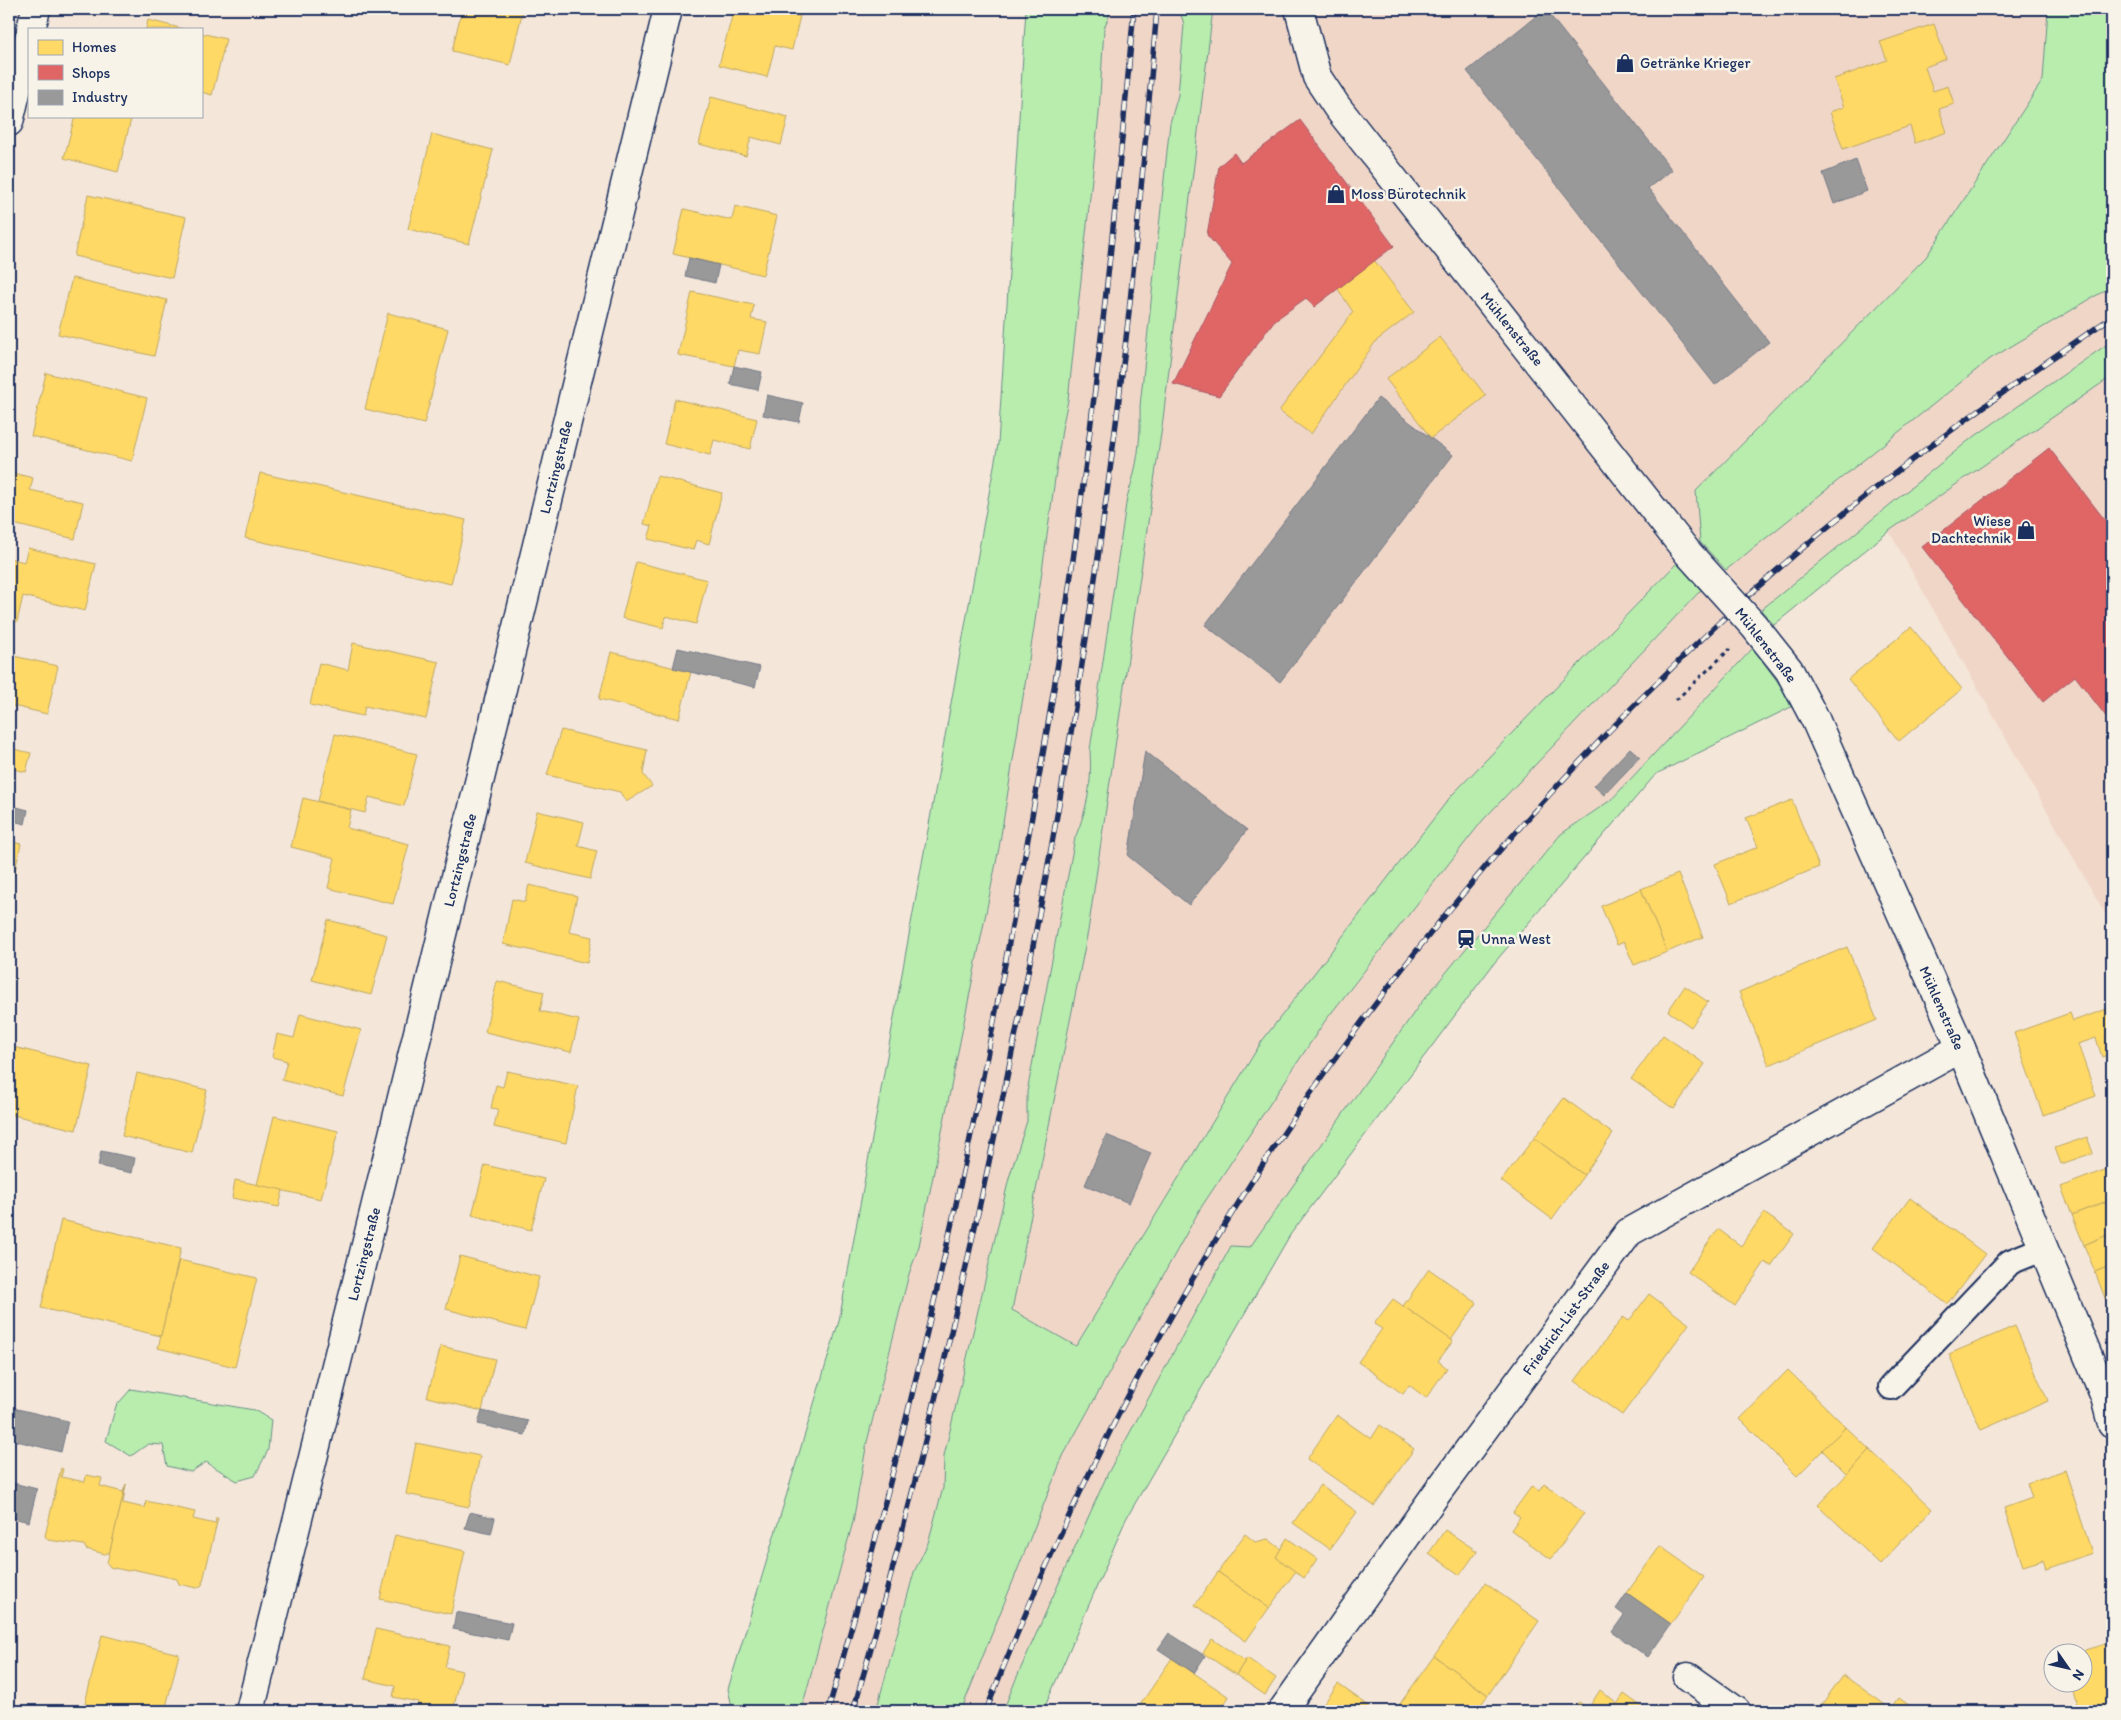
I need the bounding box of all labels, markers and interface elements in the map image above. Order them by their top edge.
legend [28,28,202,118]
text: Homes [72,38,117,56]
shop icon: Getränke Krieger [1614,52,1636,74]
place label: Getränke Krieger [1640,54,1750,72]
text: Shops [72,64,111,82]
text: Industry [72,88,128,106]
shop icon: Moss Bürotechnik [1325,183,1347,205]
place label: Moss Bürotechnik [1351,185,1466,203]
street label: Mühlenstraße [1477,288,1547,370]
street label: Lortzingstraße [536,418,576,516]
place label: Wiese Dachtechnik [1931,512,2011,547]
shop icon: Wiese Dachtechnik [2015,519,2037,541]
street label: Mühlenstraße [1731,604,1801,686]
street label: Lortzingstraße [440,811,480,909]
station icon: Unna West [1455,928,1477,950]
place label: Unna West [1481,930,1551,948]
street label: Mühlenstraße [1915,963,1969,1053]
street label: Lortzingstraße [344,1205,384,1303]
street label: Friedrich-List-Straße [1518,1257,1614,1379]
north arrow [2044,1642,2094,1692]
text: N [2069,1666,2088,1684]

